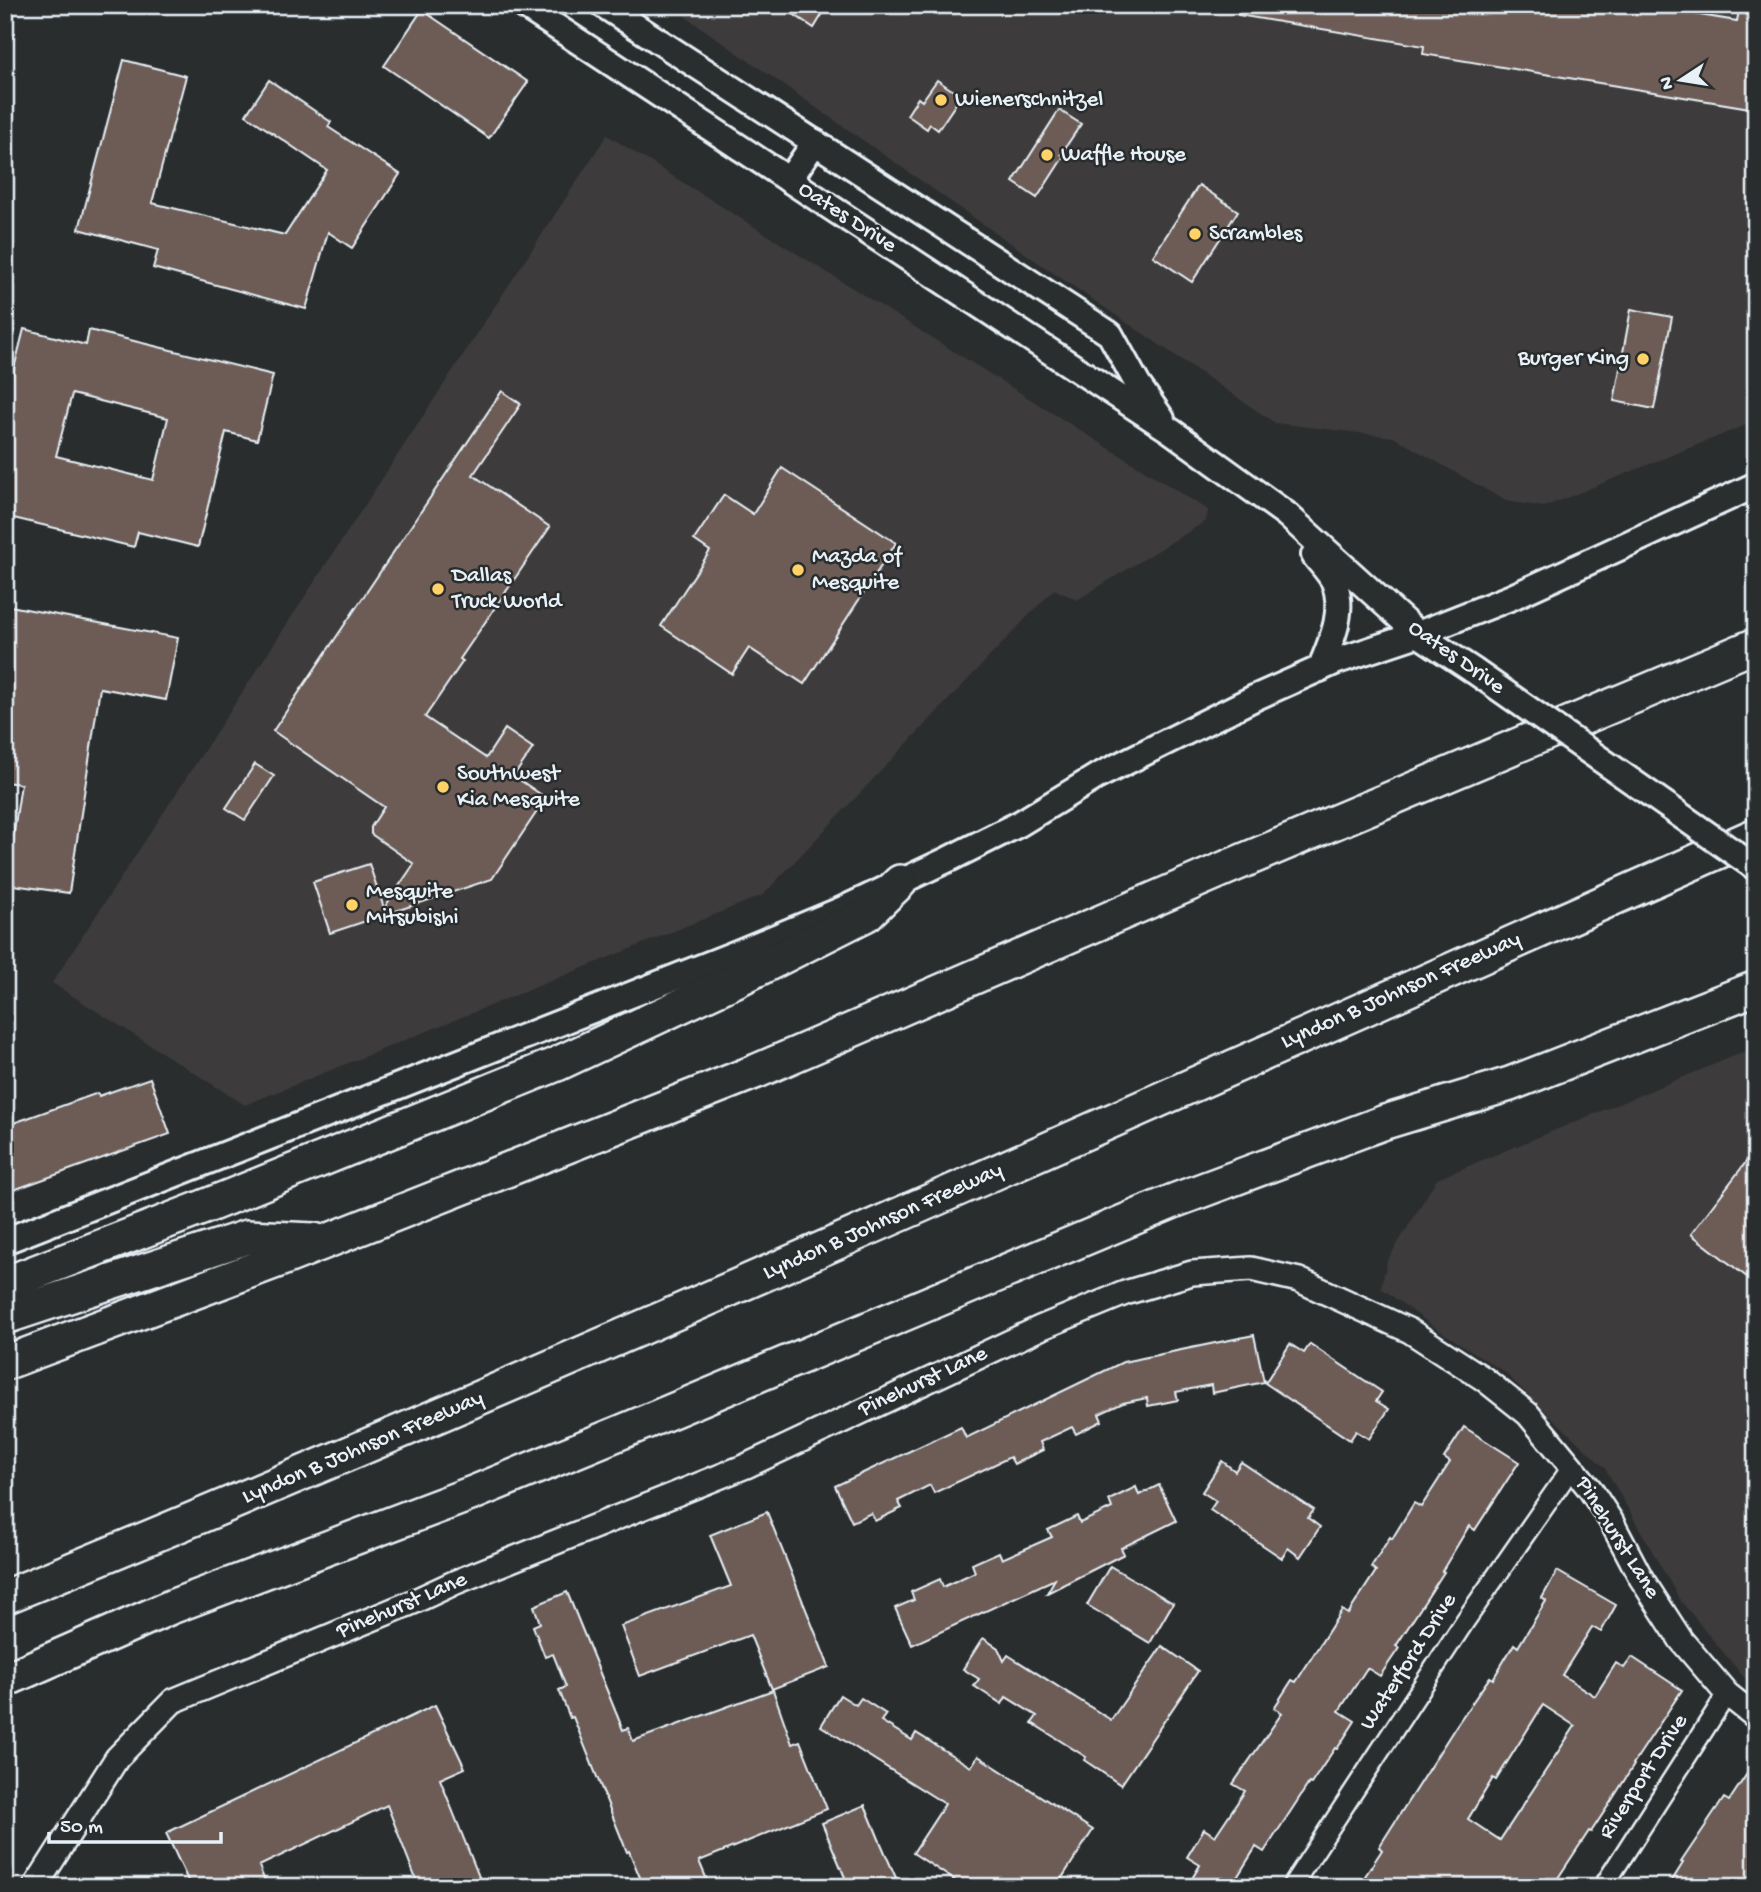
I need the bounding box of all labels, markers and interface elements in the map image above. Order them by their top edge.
north arrow [1646,46,1716,116]
text: N [1655,74,1680,91]
place label: Wienerschnitzel [955,87,1103,114]
marker: Wienerschnitzel [933,92,949,108]
place label: Waffle House [1061,142,1187,169]
marker: Waffle House [1039,147,1055,163]
street label: Oates Drive [793,176,902,260]
place label: Scrambles [1209,221,1303,248]
marker: Scrambles [1187,226,1203,242]
place label: Burger King [1517,346,1629,373]
marker: Burger King [1635,351,1651,367]
place label: Mazda of Mesquite [812,544,903,597]
marker: Mazda of Mesquite [790,562,806,578]
place label: Dallas Truck World [450,563,563,616]
marker: Dallas Truck World [430,581,446,597]
street label: Oates Drive [1402,615,1511,702]
place label: Southwest Kia Mesquite [457,761,581,814]
marker: Southwest Kia Mesquite [435,779,451,795]
place label: Mesquite Mitsubishi [366,879,459,932]
marker: Mesquite Mitsubishi [344,897,360,913]
street label: Lyndon B Johnson Freeway [1277,926,1525,1056]
street label: Lyndon B Johnson Freeway [759,1157,1007,1287]
street label: Pinehurst Lane [853,1340,993,1424]
street label: Lyndon B Johnson Freeway [238,1385,488,1511]
street label: Pinehurst Lane [1568,1471,1666,1605]
street label: Pinehurst Lane [332,1566,472,1646]
street label: Waterford Drive [1355,1587,1464,1736]
street label: Riverport Drive [1594,1709,1695,1845]
scale bar [49,1801,220,1845]
text: 50 m [60,1816,103,1841]

